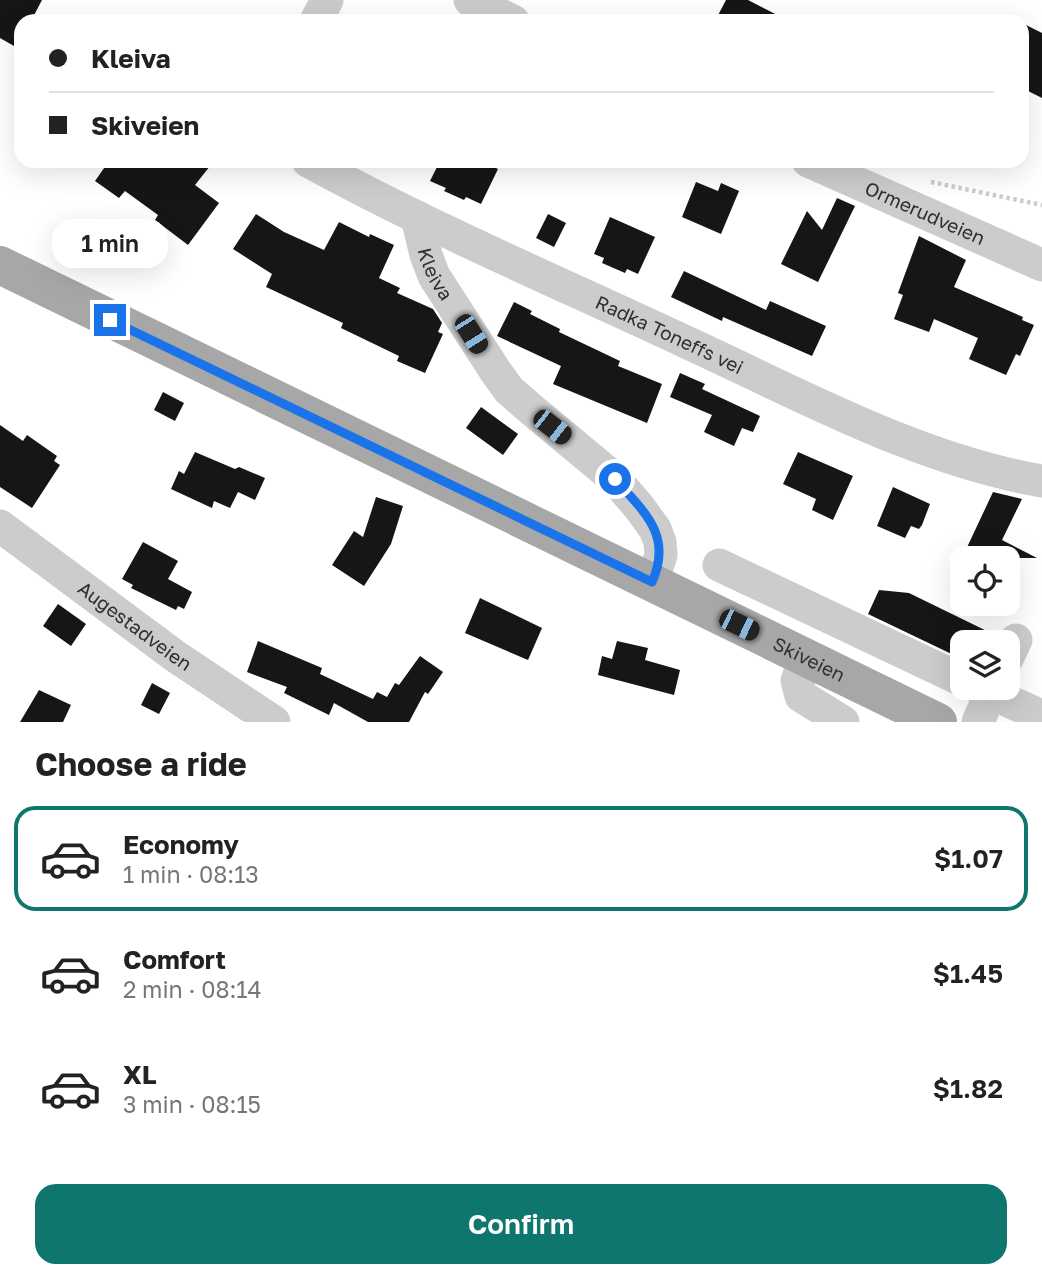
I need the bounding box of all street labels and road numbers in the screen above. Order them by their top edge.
street label: Ormerudveien [862,176,989,249]
street label: Kleiva [414,245,458,304]
street label: Radka Toneffs vei [592,290,747,378]
street label: Augestadveien [74,576,197,675]
street label: Skiveien [770,632,849,686]

